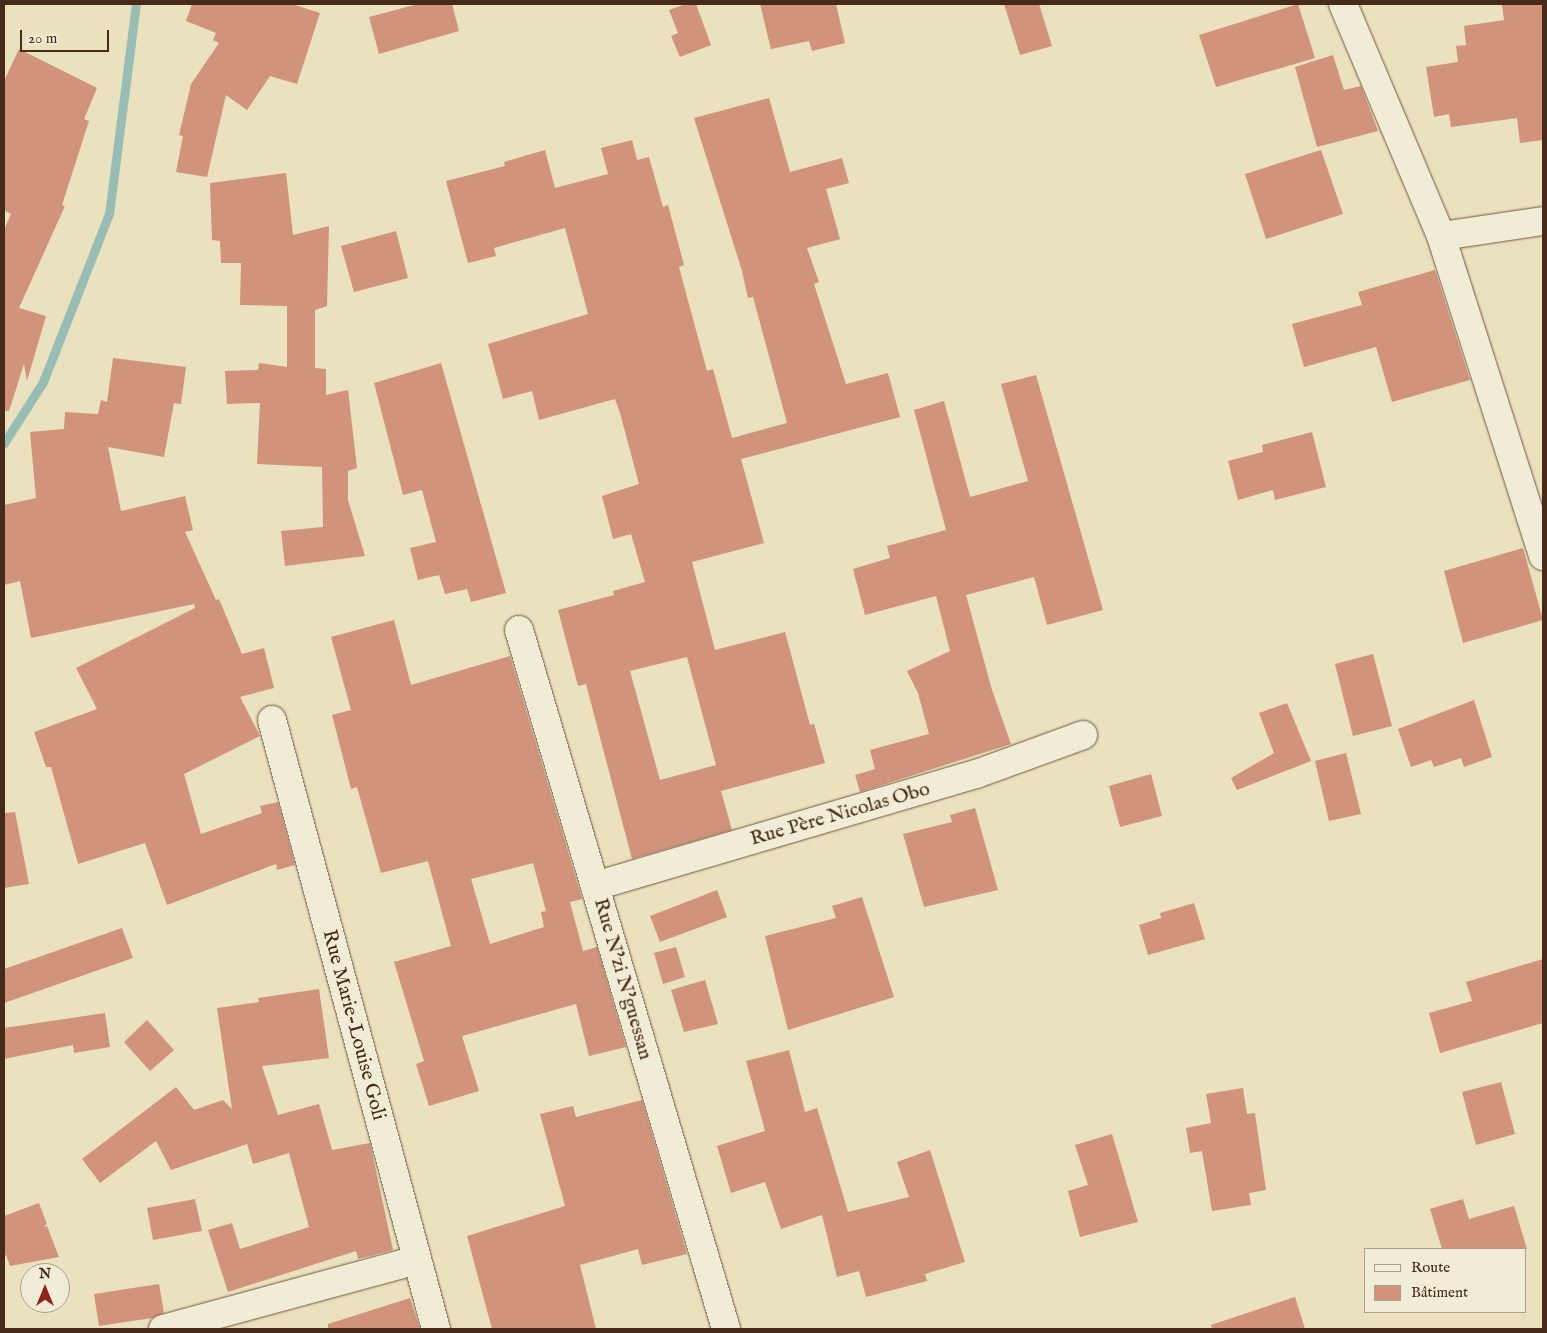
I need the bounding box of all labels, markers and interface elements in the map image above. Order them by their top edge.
scale bar [22,20,111,52]
text: 20 m [28,29,57,48]
street label: Rue Père Nicolas Obo [747,777,933,851]
street label: Rue N'zi N'guessan [588,895,658,1063]
street label: Rue Marie-Louise Goli [317,927,391,1123]
legend [1364,1248,1527,1313]
text: Route [1411,1258,1450,1277]
north arrow [20,1263,70,1313]
text: N [39,1265,51,1283]
text: Bâtiment [1411,1283,1468,1302]

